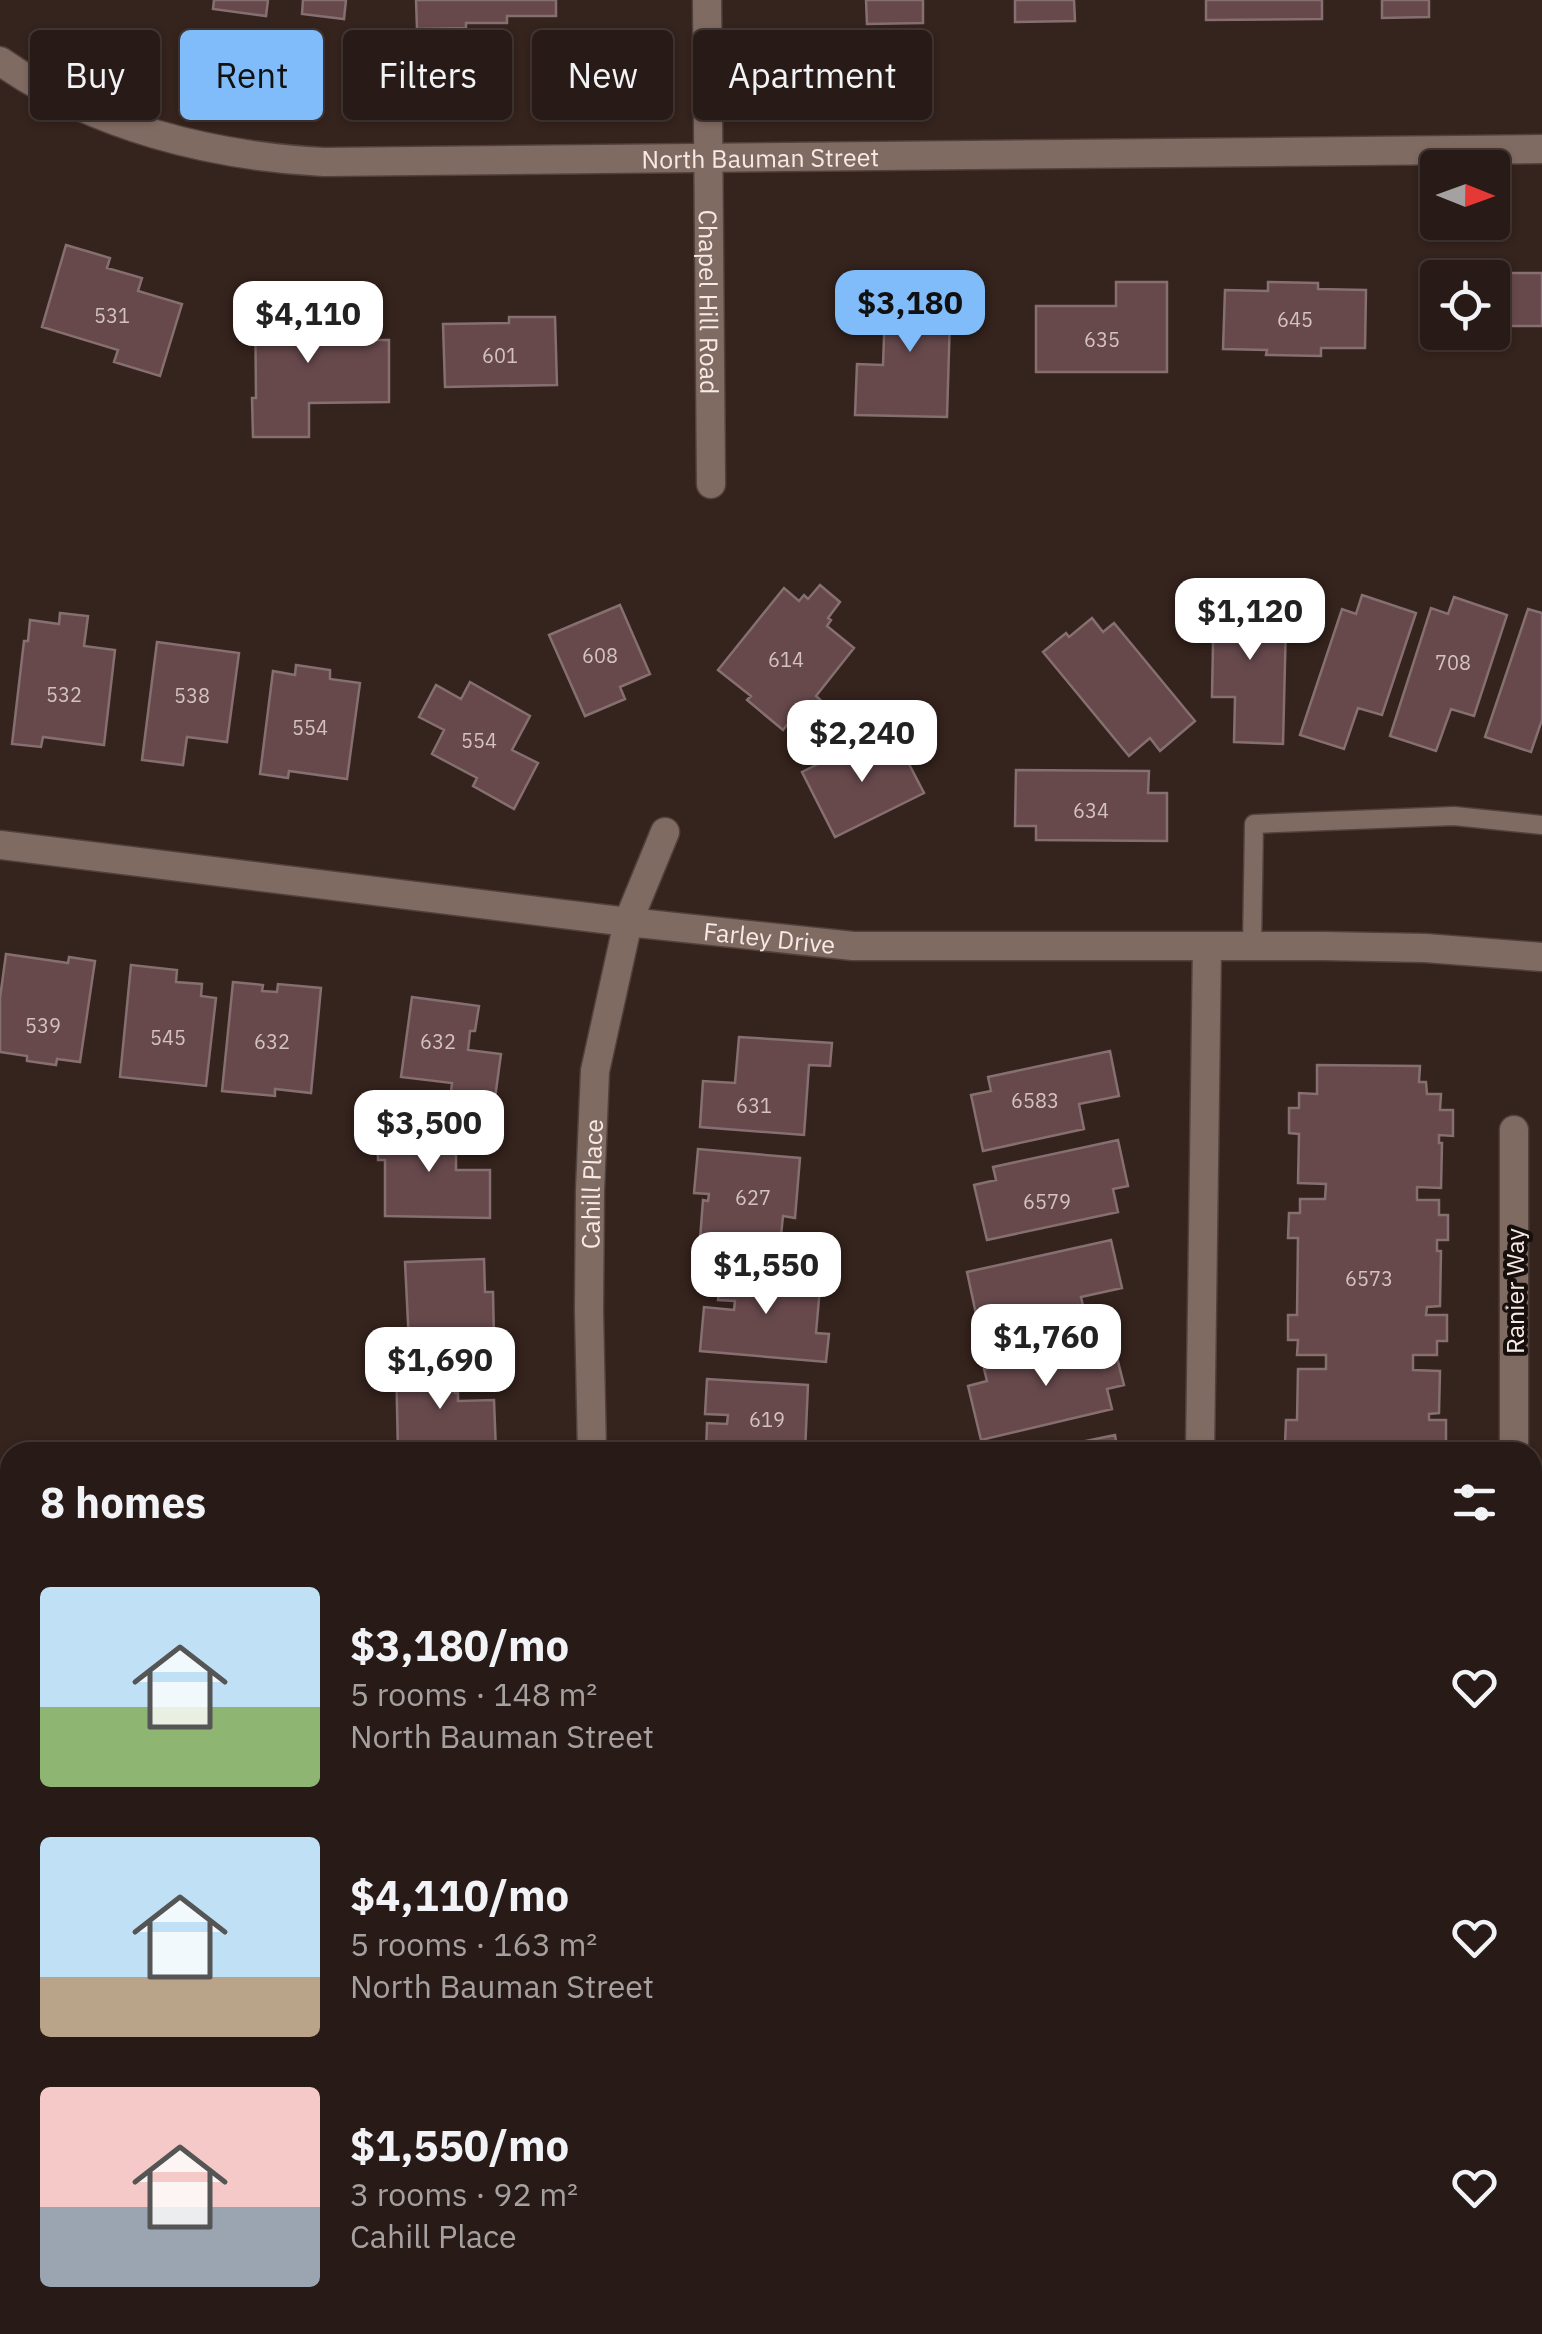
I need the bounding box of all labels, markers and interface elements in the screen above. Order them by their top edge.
chip: Buy [30,30,160,120]
chip: Rent [180,30,323,120]
chip: Filters [343,30,512,120]
chip: New [532,30,673,120]
chip: Apartment [693,30,932,120]
street label: North Bauman Street [641,140,879,175]
north arrow [1420,150,1510,240]
map controls [1420,150,1510,350]
street label: Chapel Hill Road [692,209,727,395]
button: locate [1420,260,1510,350]
pin: $3,180 [829,270,991,355]
pin: $4,110 [227,281,389,366]
text: $3,180 [857,281,963,323]
text: $4,110 [255,292,361,334]
house number: 531 [94,302,130,329]
house number: 645 [1277,306,1313,333]
house number: 635 [1084,326,1120,353]
house number: 601 [482,342,518,369]
pin: $1,120 [1169,578,1331,663]
text: $1,120 [1197,589,1303,631]
house number: 608 [582,642,618,669]
house number: 614 [768,646,804,673]
house number: 708 [1435,649,1471,676]
house number: 532 [46,681,82,708]
house number: 538 [174,682,210,709]
pin: $2,240 [781,700,943,785]
text: $2,240 [809,711,915,753]
house number: 554 [292,714,328,741]
house number: 554 [461,727,497,754]
house number: 634 [1073,797,1109,824]
street label: Farley Drive [702,914,837,961]
house number: 539 [25,1012,61,1039]
house number: 545 [150,1024,186,1051]
house number: 632 [254,1028,290,1055]
house number: 632 [420,1028,456,1055]
house number: 6583 [1011,1087,1059,1114]
pin: $3,500 [348,1090,510,1175]
house number: 631 [736,1092,772,1119]
text: $3,500 [376,1101,482,1143]
street label: Cahill Place [573,1118,609,1249]
house number: 627 [735,1184,771,1211]
house number: 6579 [1023,1188,1071,1215]
street label: Ranier Way [1498,1227,1531,1354]
pin: $1,550 [685,1232,847,1317]
text: $1,550 [713,1243,819,1285]
house number: 6573 [1345,1265,1393,1292]
pin: $1,760 [965,1304,1127,1389]
text: $1,760 [993,1315,1099,1357]
pin: $1,690 [359,1327,521,1412]
text: $1,690 [387,1338,493,1380]
house number: 619 [749,1406,785,1433]
text: 8 homes [40,1475,206,1530]
icon: filters [1447,1475,1502,1530]
text: $3,180/mo [350,1618,569,1673]
icon: home [120,1627,240,1747]
icon: heart [1447,1660,1502,1715]
text: 5 rooms · 148 m² [350,1673,597,1715]
text: North Bauman Street [350,1715,654,1757]
text: $4,110/mo [350,1868,569,1923]
icon: home [120,1877,240,1997]
icon: heart [1447,1910,1502,1965]
text: 5 rooms · 163 m² [350,1923,597,1965]
text: North Bauman Street [350,1965,654,2007]
text: $1,550/mo [350,2118,569,2173]
icon: home [120,2127,240,2247]
icon: heart [1447,2160,1502,2215]
text: 3 rooms · 92 m² [350,2173,578,2215]
text: Cahill Place [350,2215,517,2257]

